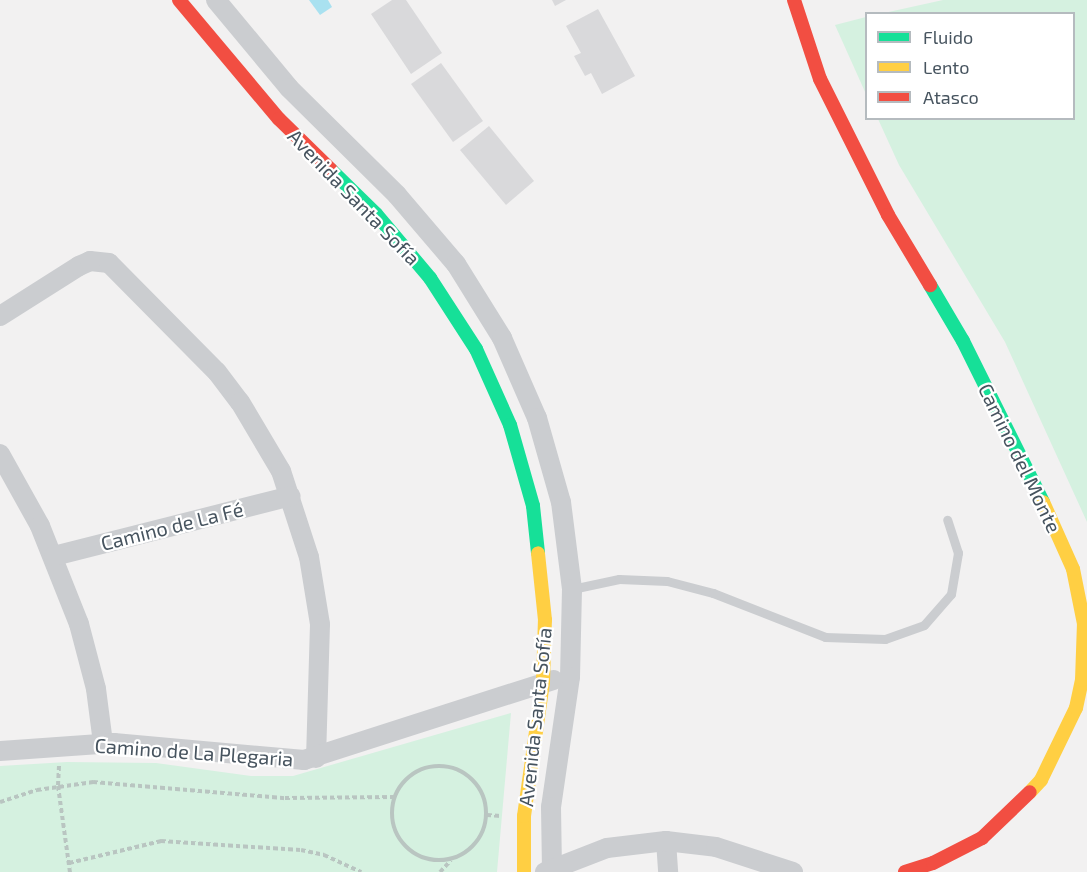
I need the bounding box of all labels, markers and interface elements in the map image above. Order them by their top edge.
legend [865,12,1075,120]
text: Fluido [923,26,973,48]
text: Lento [923,56,969,78]
text: Atasco [923,86,979,108]
street label: Avenida Santa Sofía [283,124,425,270]
street label: Camino del Monte [973,379,1067,537]
street label: Camino de La Fé [98,497,246,555]
street label: Avenida Santa Sofía [514,626,556,808]
street label: Camino de La Plegaria [94,733,294,771]

